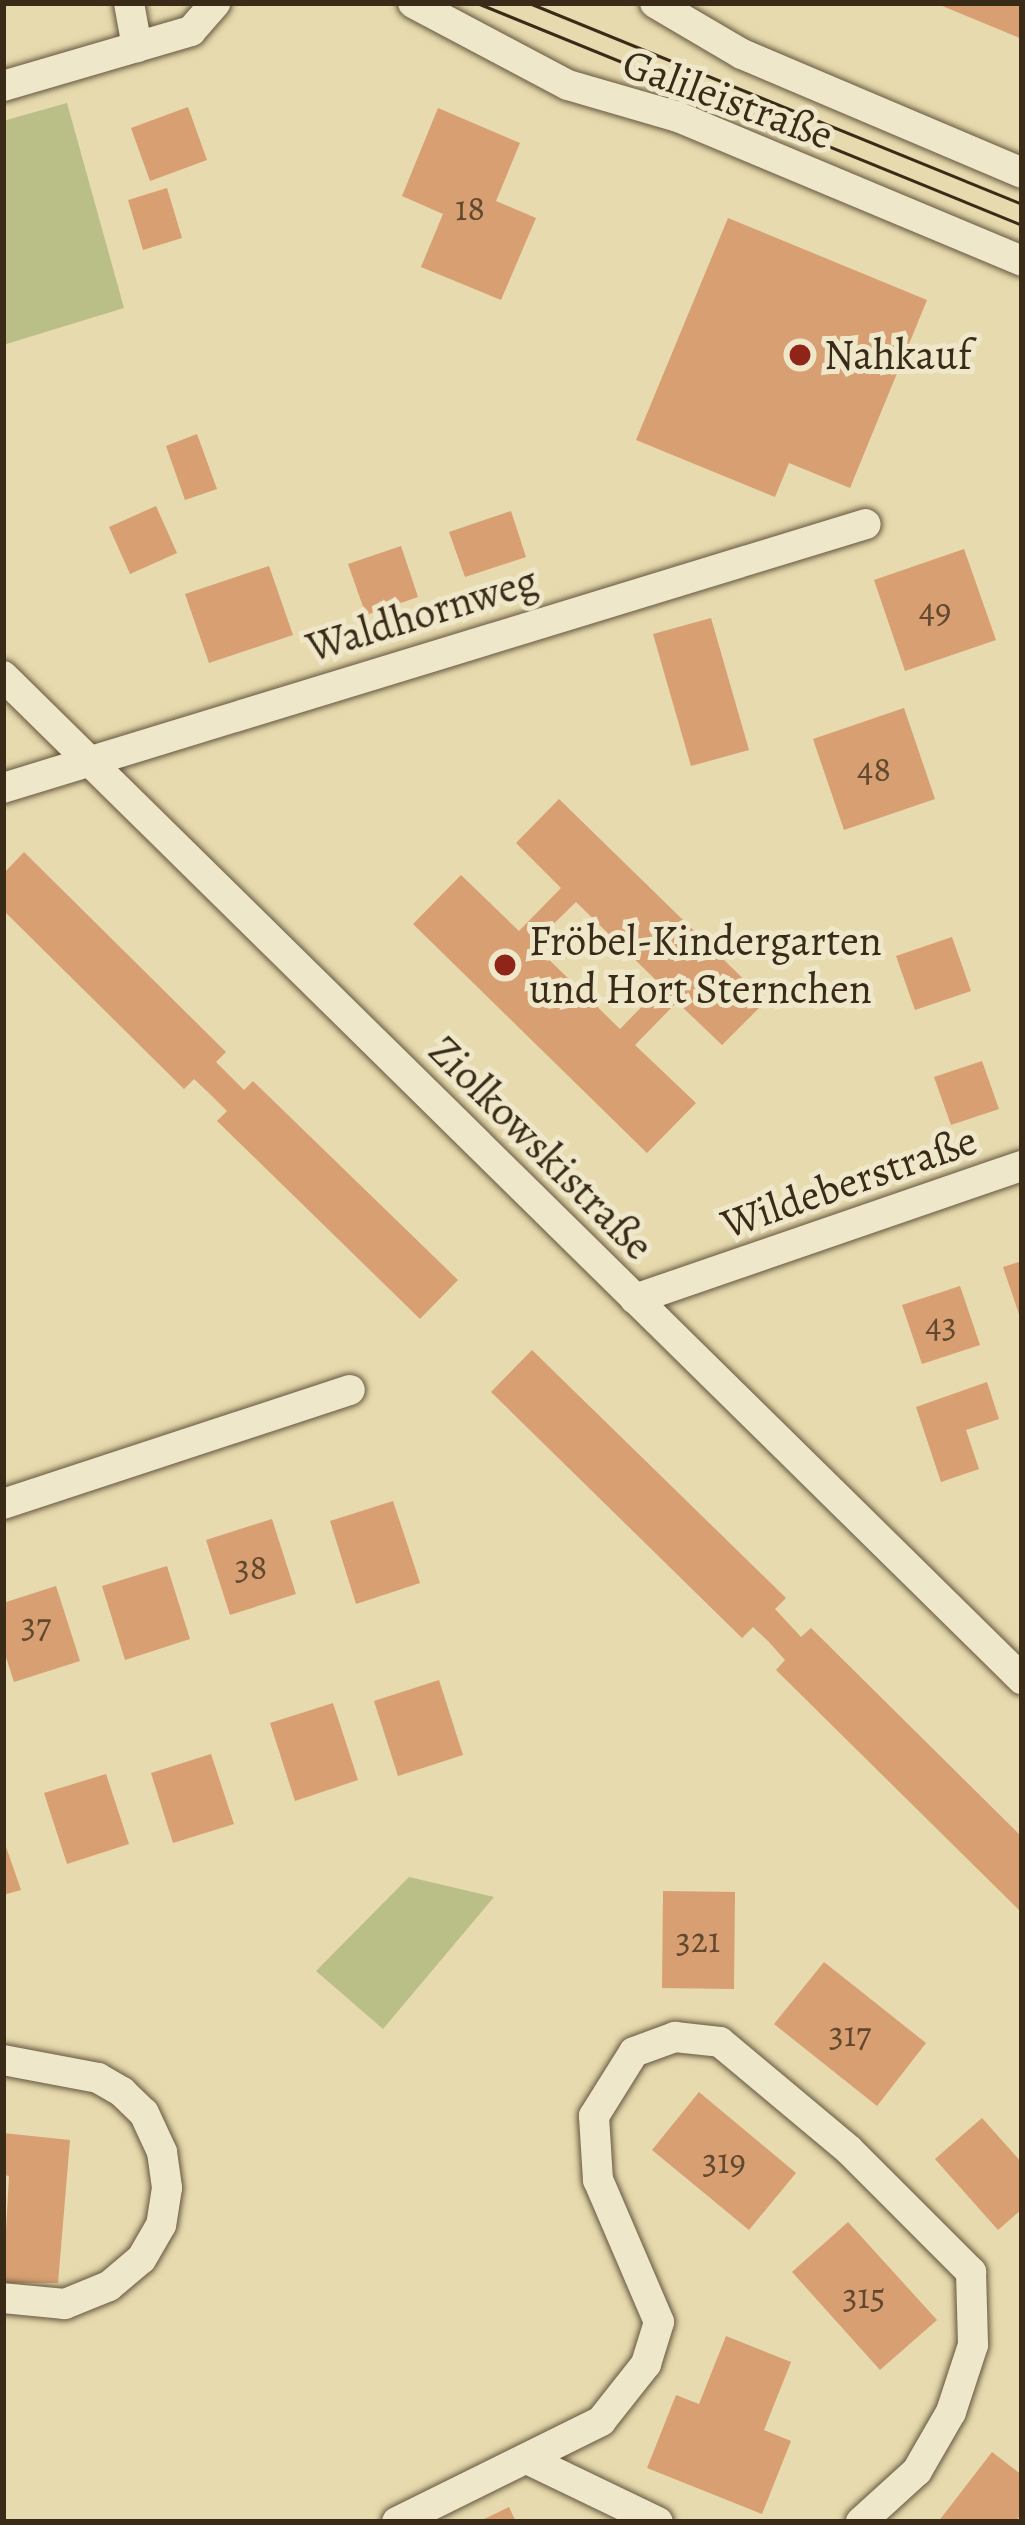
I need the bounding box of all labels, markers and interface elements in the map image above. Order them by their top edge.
street label: Galileistraße [616,38,840,160]
house number: 18 [455,186,485,230]
place label: Nahkauf [824,330,972,380]
marker: Nahkauf [787,342,813,368]
street label: Waldhornweg [301,555,543,673]
house number: 49 [919,588,951,632]
house number: 48 [857,747,891,791]
place label: Fröbel-Kindergarten und Hort Sternchen [529,916,882,1014]
marker: Fröbel-Kindergarten und Hort Sternchen [492,952,518,978]
street label: Ziolkowskistraße [419,1026,663,1270]
street label: Wildeberstraße [715,1115,983,1249]
house number: 43 [925,1303,957,1347]
house number: 38 [235,1545,267,1589]
house number: 37 [21,1603,51,1647]
house number: 321 [676,1918,720,1962]
house number: 317 [829,2012,871,2056]
house number: 319 [702,2139,746,2183]
house number: 315 [843,2274,885,2318]

